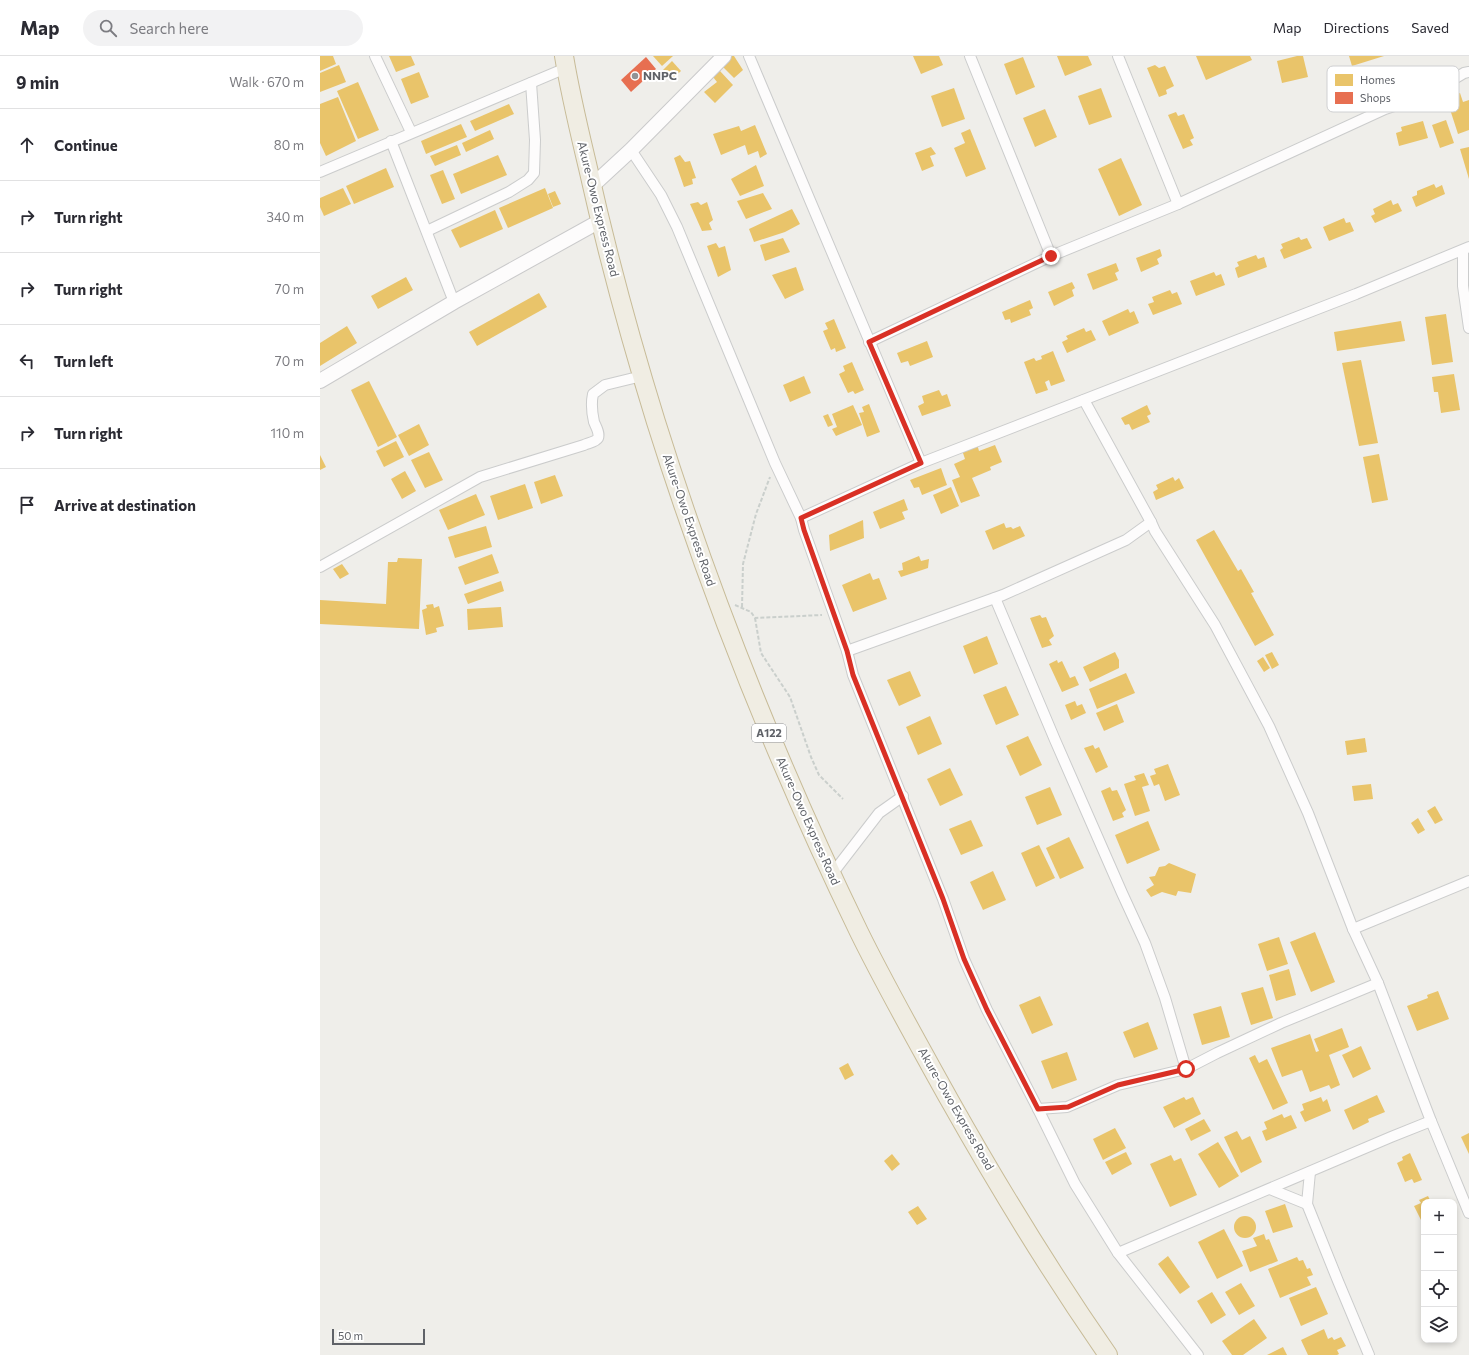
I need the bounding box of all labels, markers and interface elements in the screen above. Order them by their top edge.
search box [83,10,363,46]
text: Map [20,16,59,39]
icon: search [97,17,119,39]
text: Search here [129,19,209,37]
text: Map [1273,19,1302,36]
text: Directions [1324,19,1389,36]
text: Saved [1411,19,1449,36]
legend [1327,66,1459,112]
place label: NNPC [643,68,677,82]
marker: NNPC [630,71,640,81]
text: 9 min [16,72,59,93]
text: Homes [1360,73,1395,86]
text: Walk · 670 m [229,74,304,90]
text: Shops [1360,91,1391,104]
icon: ahead [16,134,38,156]
text: Continue [54,136,118,154]
text: 80 m [274,137,304,153]
street label: Akure-Owo Express Road [575,140,623,278]
icon: right [16,206,38,228]
text: Turn right [54,208,123,226]
text: 340 m [266,209,304,225]
route end [1042,247,1060,265]
icon: right [16,278,38,300]
text: Turn right [54,280,123,298]
text: 70 m [275,281,304,297]
icon: left [16,350,38,372]
text: Turn left [54,352,113,370]
text: 70 m [275,353,304,369]
icon: right [16,422,38,444]
text: Turn right [54,424,123,442]
text: 110 m [271,425,304,441]
street label: Akure-Owo Express Road [661,452,719,588]
icon: arrive [16,494,38,516]
text: Arrive at destination [54,496,196,514]
road number: A122 [752,724,786,742]
street label: Akure-Owo Express Road [774,754,844,887]
street label: Akure-Owo Express Road [916,1045,998,1172]
route start [1177,1060,1195,1078]
map controls [1421,1199,1457,1343]
button: + [1421,1199,1457,1235]
button: − [1421,1235,1457,1271]
button: locate [1421,1271,1457,1307]
button: layers [1421,1307,1457,1343]
scale bar [332,1327,425,1346]
text: 50 m [338,1329,363,1342]

